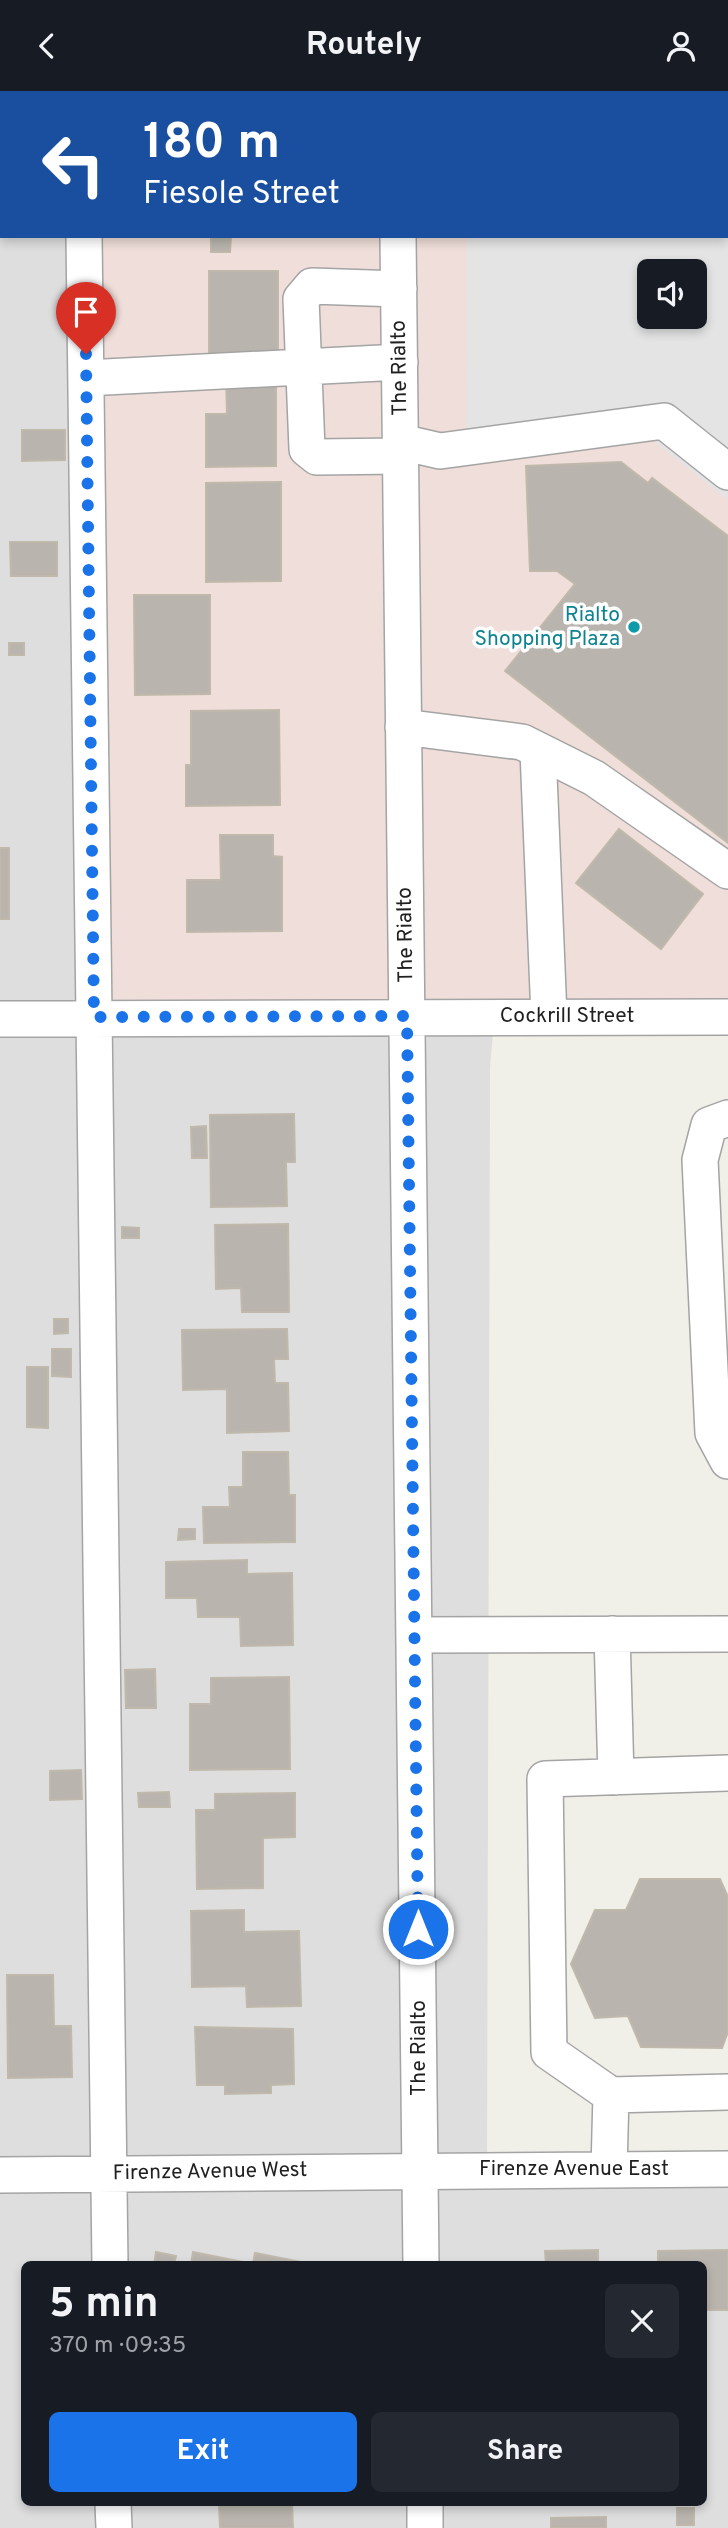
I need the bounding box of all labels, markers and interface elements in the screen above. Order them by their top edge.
text: Routely [306,26,422,66]
icon: back [28,27,66,65]
icon: person [662,27,700,65]
text: 180 m [143,114,280,176]
icon: left [28,119,119,210]
text: Fiesole Street [143,175,340,215]
map controls [637,259,707,329]
button: sound [637,259,707,329]
pin [56,282,116,354]
icon: arrive [67,293,105,331]
street label: The Rialto [386,320,414,416]
place label: Rialto Shopping Plaza [474,602,620,653]
marker: Rialto Shopping Plaza [626,619,642,635]
street label: The Rialto [392,887,420,983]
street label: Cockrill Street [500,1003,634,1030]
position arrow [381,1892,455,1966]
street label: The Rialto [406,2000,433,2096]
street label: Firenze Avenue East [479,2156,669,2183]
street label: Firenze Avenue West [113,2157,307,2187]
text: 5 min [49,2279,159,2332]
button: close [605,2284,679,2358]
text: 370 m · 09:35 [49,2332,186,2361]
button: Exit [49,2412,357,2492]
button: Share [371,2412,679,2492]

